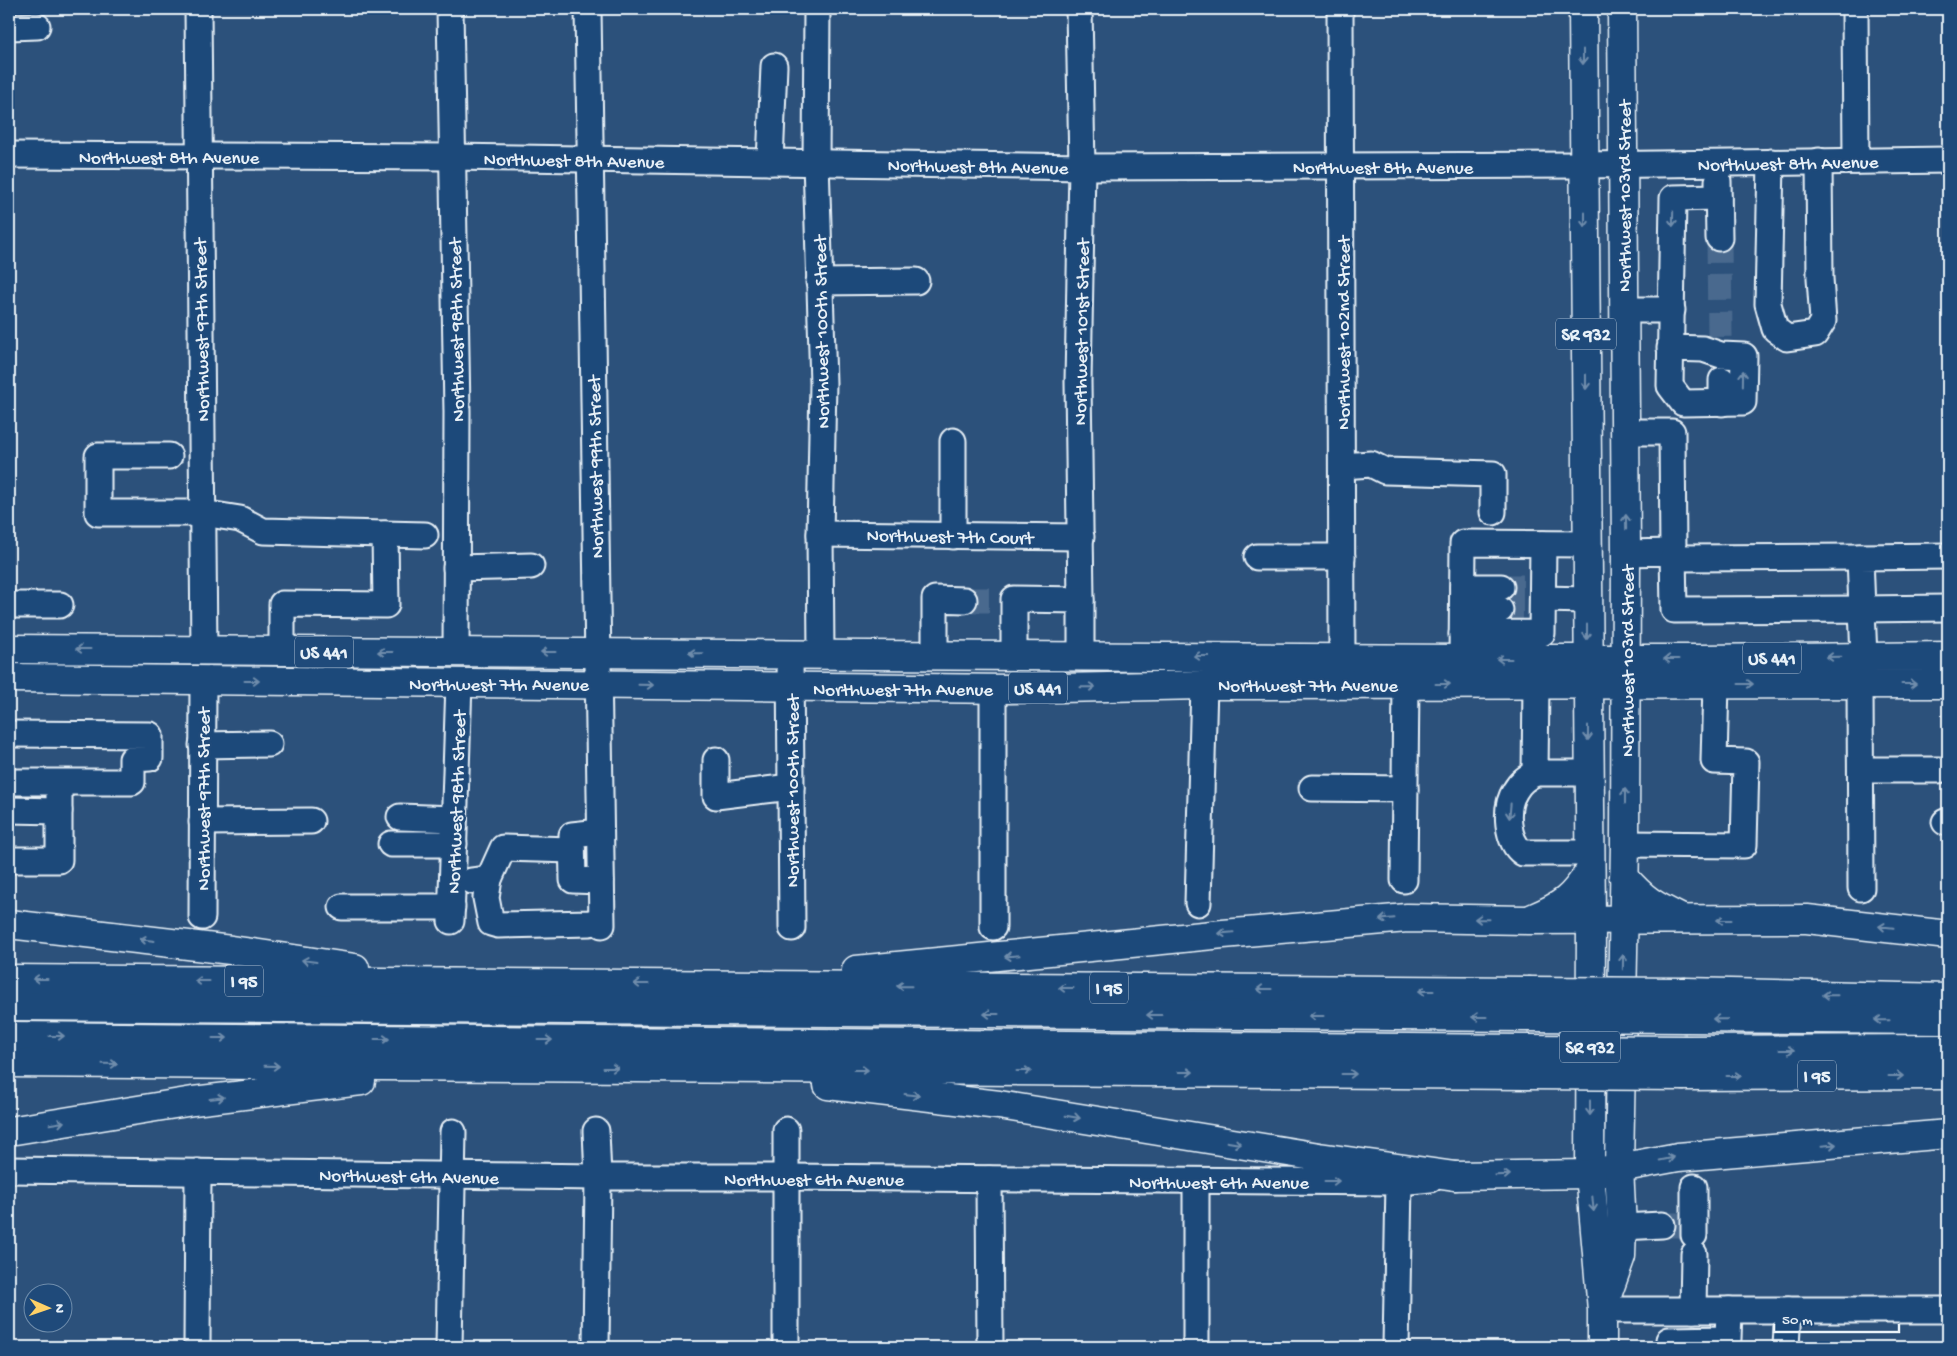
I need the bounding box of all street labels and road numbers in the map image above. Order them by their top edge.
street label: Northwest 103rd Street [1615,98,1638,292]
street label: Northwest 8th Avenue [79,148,260,171]
street label: Northwest 8th Avenue [483,149,665,176]
street label: Northwest 8th Avenue [1697,152,1879,179]
street label: Northwest 8th Avenue [887,155,1069,182]
street label: Northwest 8th Avenue [1293,158,1474,181]
street label: Northwest 100th Street [810,233,837,429]
street label: Northwest 102nd Street [1334,234,1357,430]
street label: Northwest 97th Street [190,236,217,422]
street label: Northwest 98th Street [445,236,472,422]
street label: Northwest 101st Street [1070,236,1097,426]
road number: SR 932 [1556,318,1616,349]
street label: Northwest 99th Street [584,373,611,559]
street label: Northwest 7th Court [866,526,1036,551]
street label: Northwest 103rd Street [1618,563,1641,757]
road number: US 441 [295,636,353,668]
road number: US 441 [1743,642,1801,674]
road number: US 441 [1009,672,1067,704]
street label: Northwest 7th Avenue [409,675,589,698]
street label: Northwest 7th Avenue [1218,676,1398,699]
street label: Northwest 7th Avenue [813,680,993,703]
street label: Northwest 100th Street [783,692,806,888]
street label: Northwest 97th Street [194,705,217,891]
street label: Northwest 98th Street [444,708,473,894]
road number: I 95 [225,966,263,996]
road number: I 95 [1090,972,1128,1004]
road number: SR 932 [1560,1032,1620,1062]
road number: I 95 [1798,1060,1836,1092]
street label: Northwest 6th Avenue [319,1165,499,1192]
street label: Northwest 6th Avenue [724,1170,904,1193]
street label: Northwest 6th Avenue [1129,1173,1309,1196]

